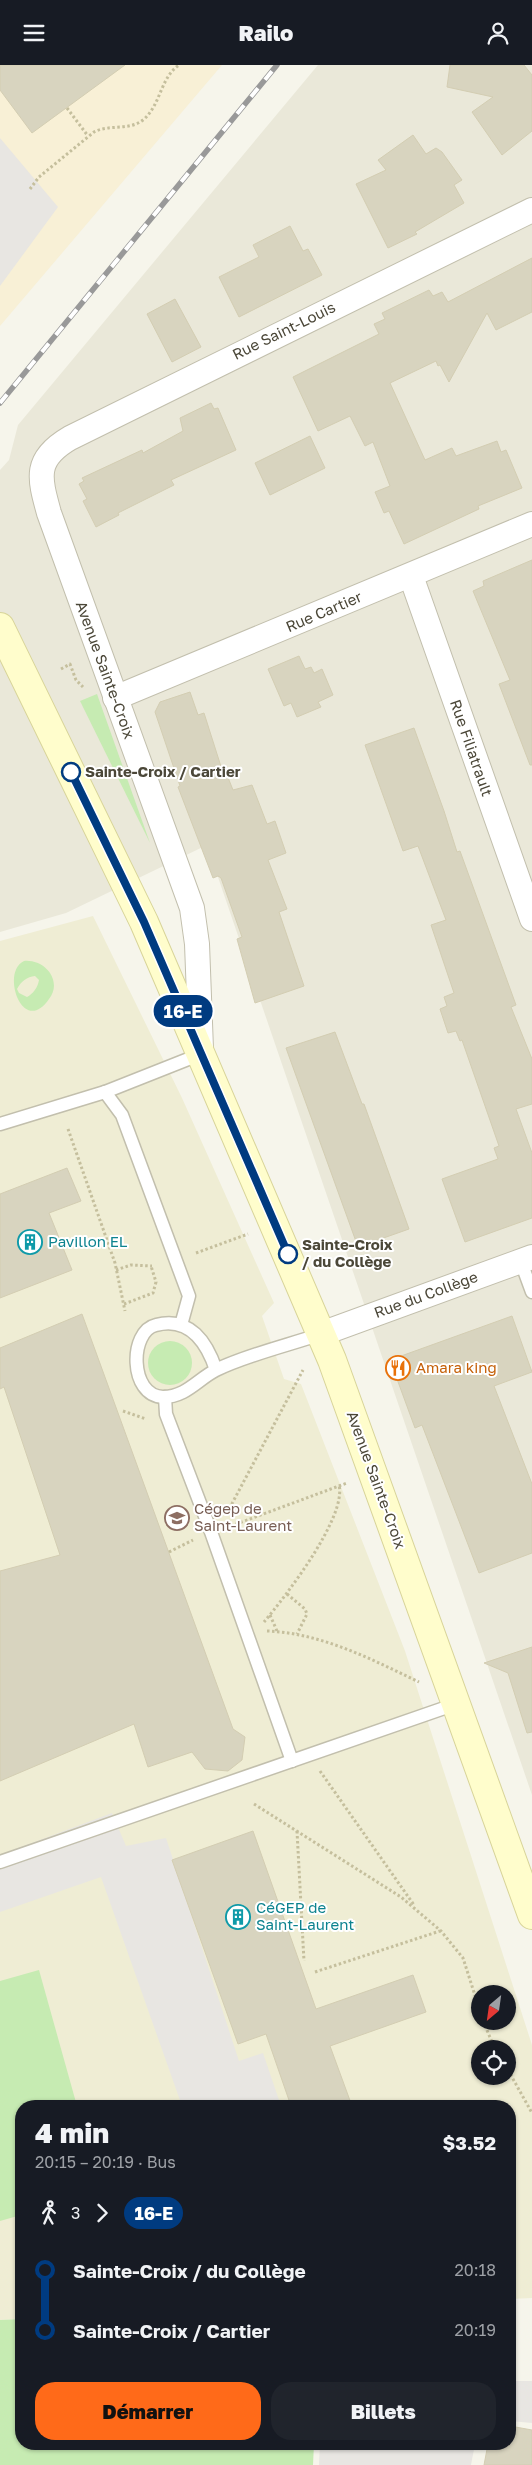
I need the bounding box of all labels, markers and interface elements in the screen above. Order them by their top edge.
icon: menu [20,19,48,47]
text: Railo [239,19,293,46]
icon: person [484,19,512,47]
street label: Rue Saint-Louis [229,297,338,363]
street label: Rue Cartier [283,587,364,635]
street label: Avenue Sainte-Croix [73,598,139,741]
street label: Rue Filiatrault [447,697,497,798]
marker: Sainte-Croix / Cartier [61,762,81,782]
place label: Sainte-Croix / Cartier [85,762,241,780]
line badge: 16-E [148,995,218,1027]
text: 16-E [164,1000,202,1022]
building icon: Pavillon EL [17,1229,43,1255]
place label: Pavillon EL [48,1232,128,1250]
place label: Sainte-Croix / du Collège [302,1235,393,1270]
marker: Sainte-Croix / du Collège [278,1244,298,1264]
street label: Rue du Collège [371,1267,480,1321]
restaurant icon: Amara king [385,1355,411,1381]
place label: Amara king [416,1358,497,1376]
street label: Avenue Sainte-Croix [344,1408,410,1551]
place label: Cégep de Saint-Laurent [194,1499,292,1534]
school or university icon: Cégep de Saint-Laurent [164,1505,190,1531]
place label: CéGEP de Saint-Laurent [256,1898,354,1933]
building icon: CéGEP de Saint-Laurent [225,1904,251,1930]
north arrow [471,1985,516,2030]
map controls [471,1985,516,2085]
button: locate [471,2040,516,2085]
text: 4 min [35,2116,109,2149]
text: $3.52 [442,2131,496,2154]
text: 20:15 – 20:19 · Bus [35,2152,176,2172]
icon: walk [35,2199,63,2227]
icon: forward [88,2199,116,2227]
text: 16-E [134,2202,173,2224]
text: 3 [71,2203,80,2223]
text: Sainte-Croix / du Collège [73,2259,306,2282]
text: 20:18 [454,2260,496,2280]
text: Sainte-Croix / Cartier [73,2319,270,2342]
text: 20:19 [455,2320,496,2340]
button: Démarrer [35,2382,261,2440]
button: Billets [271,2382,496,2440]

